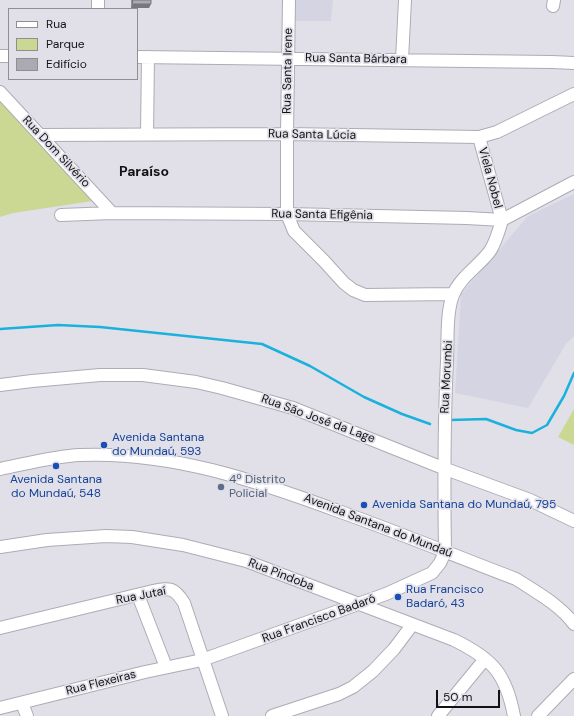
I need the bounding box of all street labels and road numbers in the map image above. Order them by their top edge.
street label: Rua Santa Irene [280,28,296,114]
street label: Rua Santa Bárbara [305,51,407,67]
street label: Rua Dom Silvério [19,113,93,191]
street label: Rua Santa Lúcia [268,127,356,143]
street label: Viela Nobel [475,146,505,210]
street label: Rua Santa Efigênia [271,207,373,223]
street label: Rua Morumbi [438,340,456,414]
street label: Rua São José da Lage [259,392,377,446]
street label: Avenida Santana do Mundaú [302,491,454,561]
street label: Rua Pindoba [246,556,316,594]
street label: Rua Jutaí [115,584,167,608]
street label: Rua Francisco Badaró [260,592,378,646]
street label: Rua Flexeiras [64,667,138,699]

